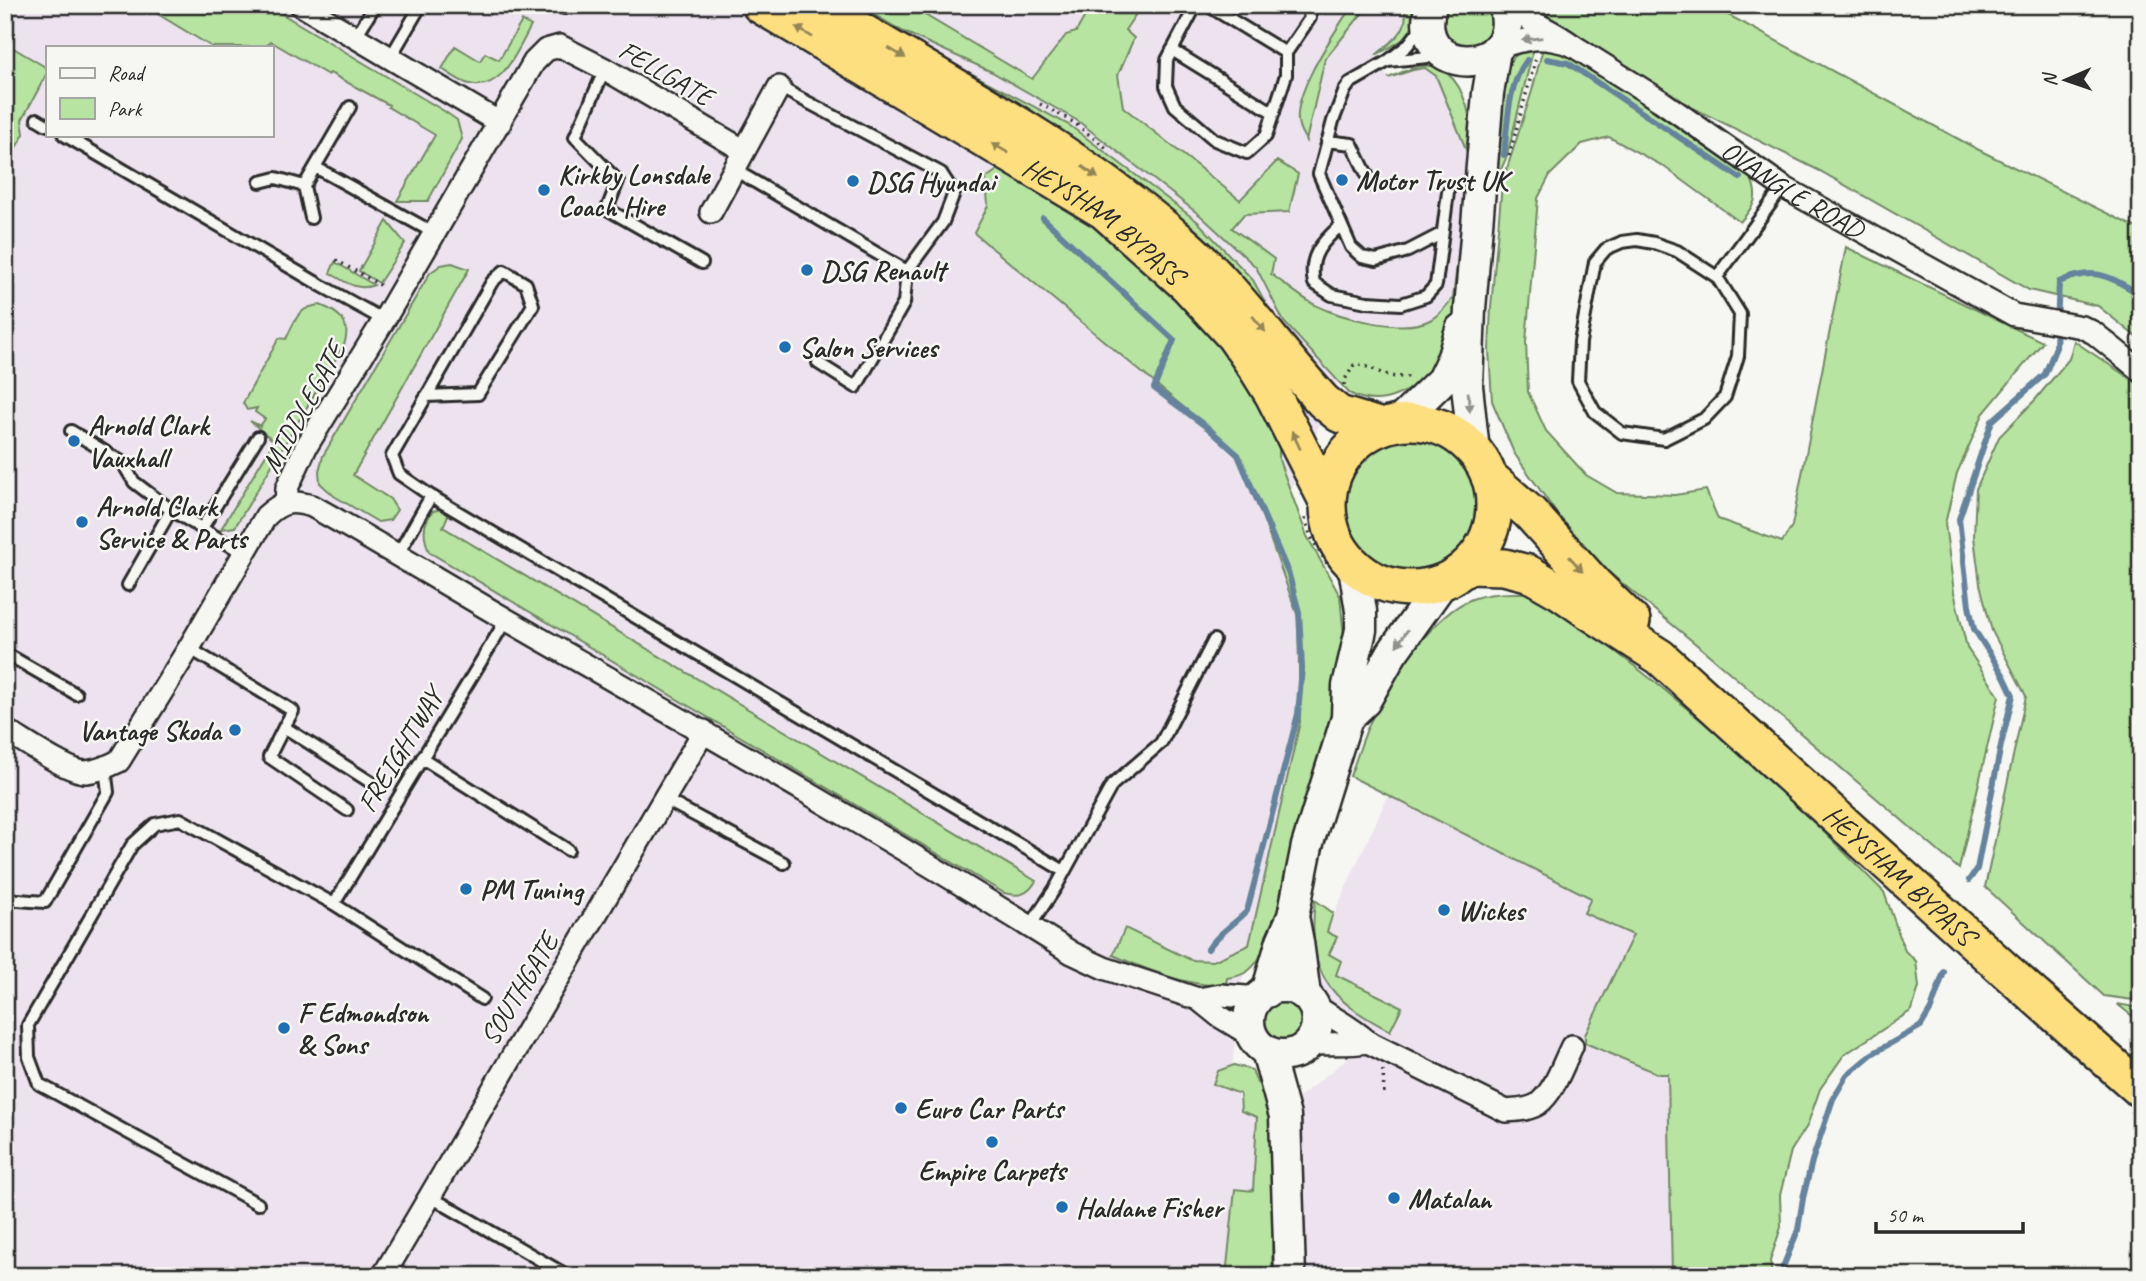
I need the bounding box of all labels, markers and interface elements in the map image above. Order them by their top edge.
one-way arrow [795,25,814,38]
street label: FELLGATE [613,32,723,116]
one-way arrow [1521,34,1543,45]
legend [46,46,273,136]
north arrow [2030,46,2100,116]
one-way arrow [887,47,906,59]
text: Road [108,60,147,86]
text: N [2038,71,2062,87]
text: Park [108,96,143,122]
street label: OVANGLE ROAD [1715,132,1873,247]
one-way arrow [990,142,1009,155]
street label: HEYSHAM BYPASS [1017,149,1195,295]
place label: Kirkby Lonsdale Coach Hire [558,157,712,224]
place label: Motor Trust UK [1356,163,1513,198]
place label: DSG Hyundai [867,164,998,199]
one-way arrow [1081,165,1099,179]
marker: Motor Trust UK [1334,172,1350,188]
marker: DSG Hyundai [845,173,861,189]
marker: Kirkby Lonsdale Coach Hire [536,182,552,198]
place label: DSG Renault [821,253,950,288]
marker: DSG Renault [799,262,815,278]
one-way arrow [1251,314,1266,332]
place label: Salon Services [799,330,941,365]
street label: MIDDLEGATE [253,333,355,479]
marker: Salon Services [777,339,793,355]
one-way arrow [1464,391,1475,413]
place label: Arnold Clark Vauxhall [88,408,211,475]
one-way arrow [1290,430,1302,450]
marker: Arnold Clark Vauxhall [66,433,82,449]
place label: Arnold Clark Service & Parts [96,489,250,556]
marker: Arnold Clark Service & Parts [74,514,90,530]
one-way arrow [1567,555,1583,572]
one-way arrow [1396,629,1409,648]
street label: FREIGHTWAY [349,677,454,818]
place label: Vantage Skoda [79,713,224,748]
marker: Vantage Skoda [227,722,243,738]
street label: HEYSHAM BYPASS [1817,797,1987,956]
place label: PM Tuning [480,872,585,907]
marker: PM Tuning [458,881,474,897]
place label: Wickes [1458,893,1528,928]
marker: Wickes [1436,902,1452,918]
street label: SOUTHGATE [472,924,568,1051]
place label: F Edmondson & Sons [298,995,430,1062]
marker: F Edmondson & Sons [276,1020,292,1036]
place label: Euro Car Parts [915,1091,1066,1126]
marker: Euro Car Parts [893,1100,909,1116]
marker: Empire Carpets [984,1134,1000,1150]
place label: Empire Carpets [918,1153,1069,1188]
place label: Matalan [1408,1181,1493,1216]
place label: Haldane Fisher [1076,1190,1225,1225]
marker: Matalan [1386,1190,1402,1206]
scale bar [1876,1190,2024,1234]
marker: Haldane Fisher [1054,1199,1070,1215]
text: 50 m [1887,1202,1925,1228]

